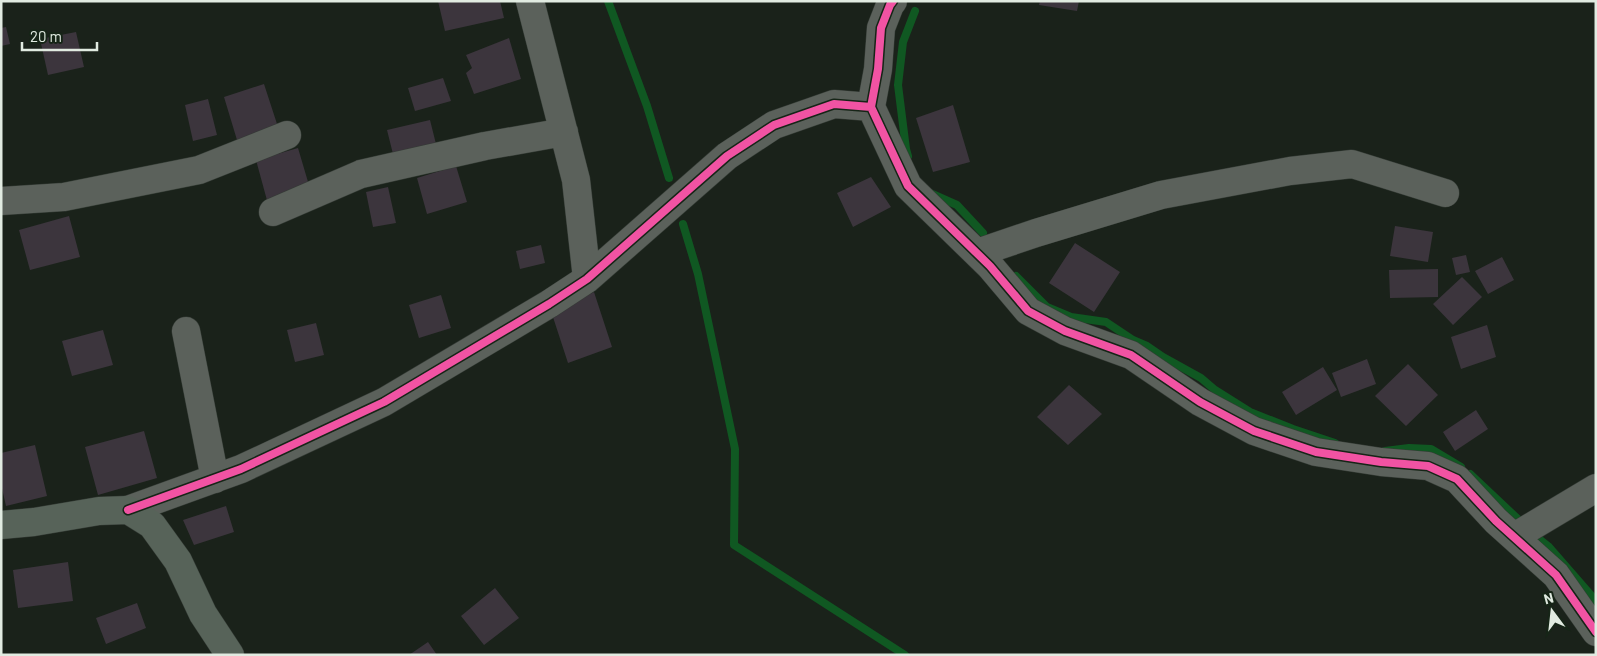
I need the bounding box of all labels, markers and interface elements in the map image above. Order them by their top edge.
scale bar [22,20,98,52]
text: 20 m [30,27,62,45]
north arrow [1527,586,1577,636]
text: N [1542,589,1555,607]

